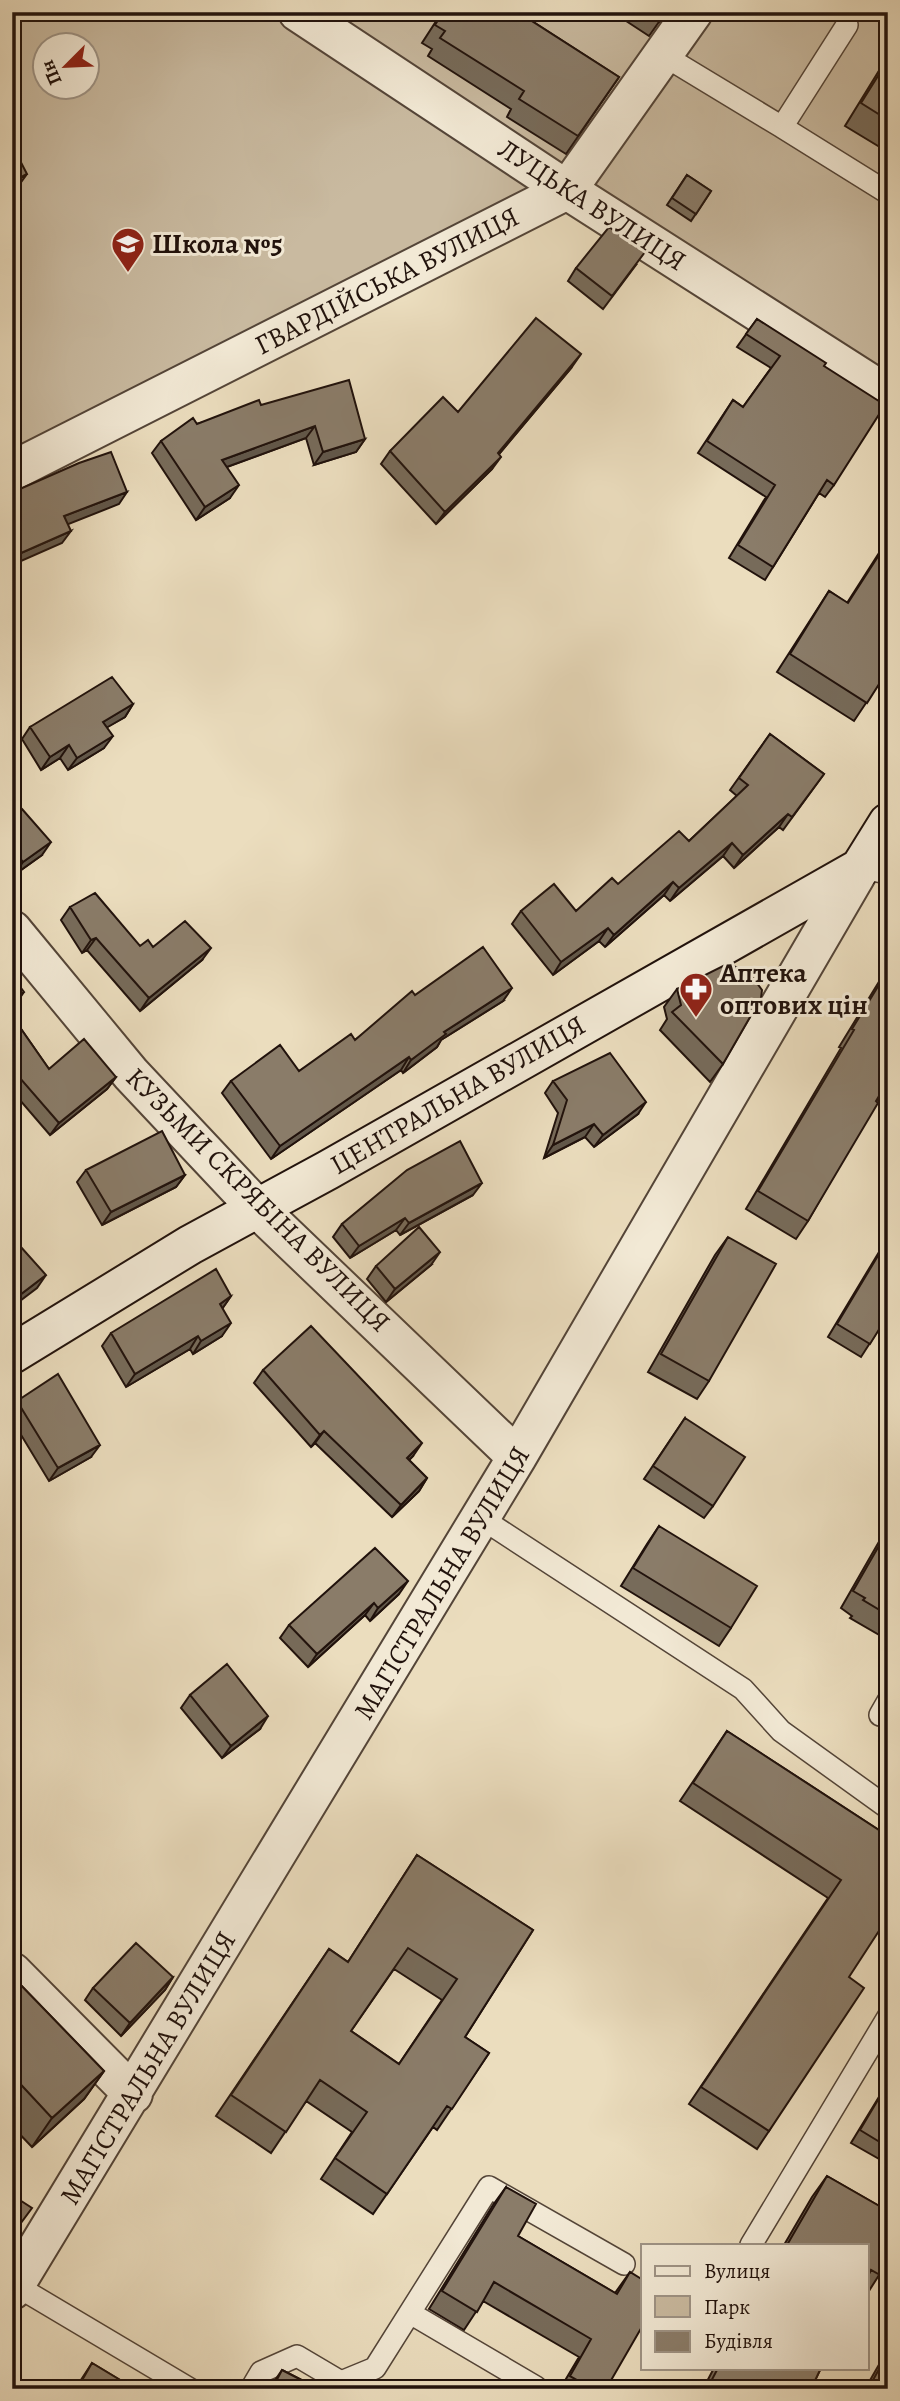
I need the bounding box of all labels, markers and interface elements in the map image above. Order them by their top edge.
north arrow [32,32,102,102]
text: Пн [34,56,68,89]
street label: ЛУЦЬКА ВУЛИЦЯ [491,130,693,280]
street label: ГВАРДІЙСЬКА ВУЛИЦЯ [248,198,526,364]
school or university icon: Школа №5 [109,225,147,274]
place label: Школа №5 [152,225,283,263]
place label: Аптека оптових цін [719,954,868,1024]
pharmacy icon: Аптека оптових цін [677,970,715,1019]
street label: ЦЕНТРАЛЬНА ВУЛИЦЯ [324,1006,592,1184]
street label: КУЗЬМИ СКРЯБІНА ВУЛИЦЯ [117,1059,399,1341]
street label: МАГІСТРАЛЬНА ВУЛИЦЯ [345,1439,539,1727]
street label: МАГІСТРАЛЬНА ВУЛИЦЯ [51,1924,245,2212]
legend [641,2244,869,2370]
text: Вулиця [704,2257,770,2285]
text: Парк [704,2293,750,2321]
text: Будівля [704,2327,773,2355]

